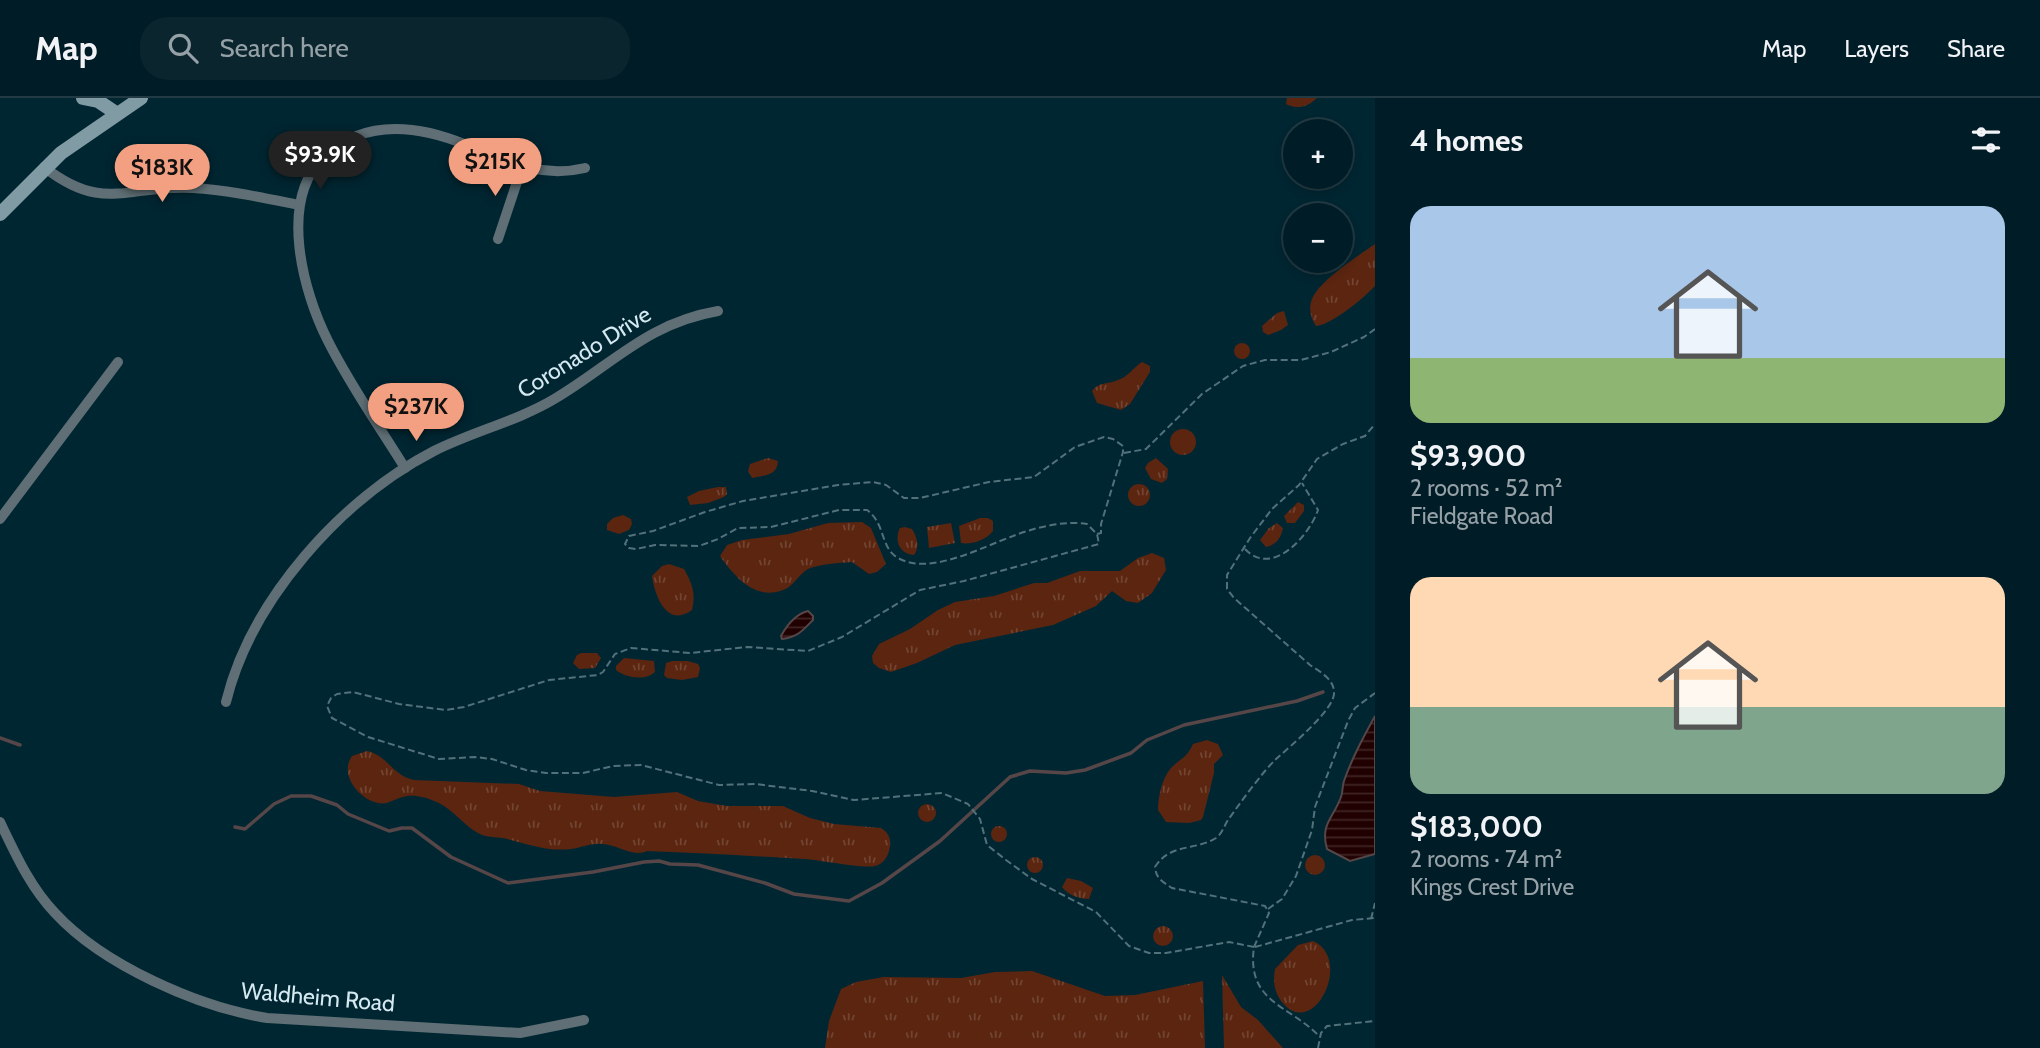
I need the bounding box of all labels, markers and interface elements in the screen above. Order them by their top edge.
search box [140,17,630,80]
text: Map [35,28,98,68]
icon: search [164,29,202,67]
text: Search here [220,32,349,64]
text: Map [1762,34,1806,63]
text: Layers [1844,34,1909,63]
text: Share [1947,34,2005,63]
map controls [1283,119,1353,273]
button: + [1283,119,1353,189]
icon: filters [1967,121,2005,159]
text: 4 homes [1410,122,1523,159]
pin: $93.9K [263,132,377,191]
pin: $215K [446,139,544,198]
text: $93.9K [285,140,355,168]
pin: $183K [113,144,211,204]
text: $215K [465,147,525,175]
text: $183K [131,153,193,181]
button: − [1283,203,1353,273]
icon: home [1645,251,1771,377]
street label: Coronado Drive [512,300,656,404]
pin: $237K [367,384,465,443]
text: $237K [384,392,448,420]
text: $93,900 [1410,437,1526,474]
text: 2 rooms · 52 m² [1410,474,1563,502]
text: Fieldgate Road [1410,502,1553,530]
icon: home [1645,622,1771,748]
text: $183,000 [1410,808,1543,845]
text: 2 rooms · 74 m² [1410,845,1562,873]
text: Kings Crest Drive [1410,873,1574,901]
street label: Waldheim Road [240,976,396,1018]

